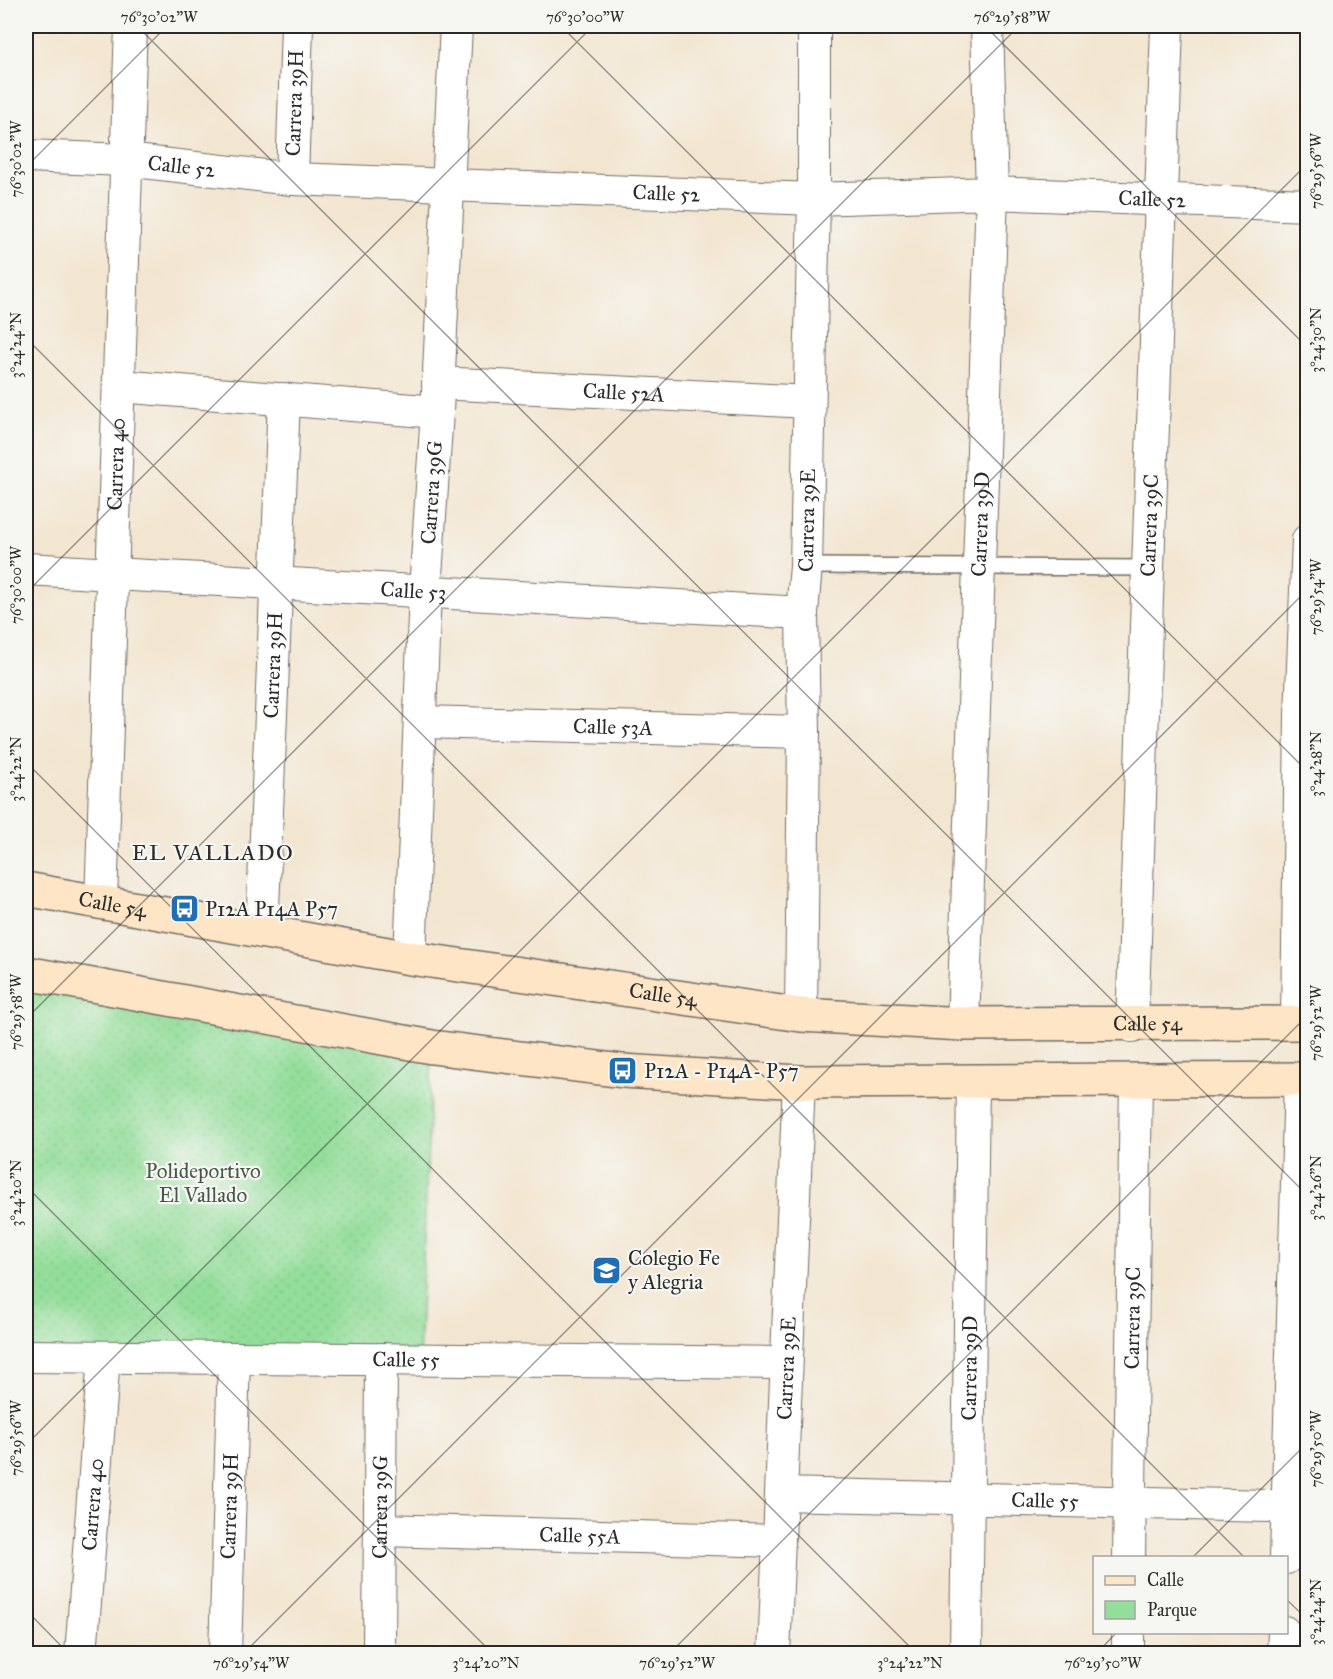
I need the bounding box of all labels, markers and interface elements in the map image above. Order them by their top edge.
text: 76°30'02"W [121,8,198,26]
text: 76°30'00"W [546,8,625,26]
text: 76°29'58"W [974,8,1051,26]
street label: Carrera 39H [280,49,309,157]
text: 76°30'02"W [7,120,25,197]
text: 76°29'56"W [1307,132,1325,209]
street label: Calle 52 [146,150,217,183]
street label: Calle 52 [632,179,702,208]
street label: Calle 52 [1118,185,1187,213]
text: 3°24'30"N [1307,307,1325,373]
text: 3°24'24"N [7,312,25,378]
street label: Calle 52A [582,377,665,408]
street label: Carrera 40 [101,417,131,511]
street label: Carrera 39G [415,440,448,545]
street label: Carrera 39E [793,468,821,572]
street label: Carrera 39D [966,471,995,577]
street label: Carrera 39C [1135,473,1164,577]
text: 76°30'00"W [7,545,25,624]
text: 76°29'54"W [1307,558,1325,635]
street label: Calle 53 [380,576,447,606]
street label: Carrera 39H [258,611,288,719]
street label: Calle 53A [573,713,653,741]
text: 3°24'28"N [1307,731,1325,797]
text: 3°24'22"N [7,736,25,802]
district label: EL VALLADO [132,839,294,866]
street label: Calle 54 [76,886,150,924]
bus stop icon: P12A P14A P57 [168,893,200,925]
place label: P12A P14A P57 [205,896,338,922]
text: 76°29'58"W [7,973,25,1050]
street label: Calle 54 [627,977,700,1013]
text: 76°29'52"W [1307,984,1325,1061]
street label: Calle 54 [1113,1010,1183,1037]
bus stop icon: P12A - P14A- P57 [607,1055,639,1087]
place label: P12A - P14A- P57 [644,1058,799,1084]
text: 3°24'26"N [1307,1155,1325,1221]
park label: Polideportivo El Vallado [145,1158,261,1208]
text: 3°24'20"N [7,1159,25,1226]
place label: Colegio Fe y Alegria [628,1245,720,1295]
school or university icon: Colegio Fe y Alegria [591,1254,623,1286]
street label: Carrera 39C [1119,1266,1146,1370]
street label: Carrera 39D [956,1315,983,1421]
street label: Carrera 39E [771,1316,802,1421]
street label: Calle 55 [372,1346,440,1373]
text: 76°29'56"W [7,1399,25,1476]
text: 76°29'50"W [1307,1410,1325,1488]
street label: Carrera 39H [215,1452,244,1560]
street label: Carrera 39G [367,1455,393,1559]
street label: Carrera 40 [76,1457,109,1552]
street label: Calle 55 [1011,1487,1079,1514]
street label: Calle 55A [539,1521,621,1550]
legend [1093,1556,1288,1634]
text: Calle [1147,1569,1184,1591]
text: 3°24'24"N [1307,1579,1325,1645]
text: Parque [1147,1599,1197,1622]
text: 76°29'54"W [213,1654,290,1672]
text: 3°24'20"N [453,1654,520,1672]
text: 76°29'52"W [639,1654,716,1672]
text: 3°24'22"N [877,1654,943,1672]
text: 76°29'50"W [1064,1654,1142,1672]

